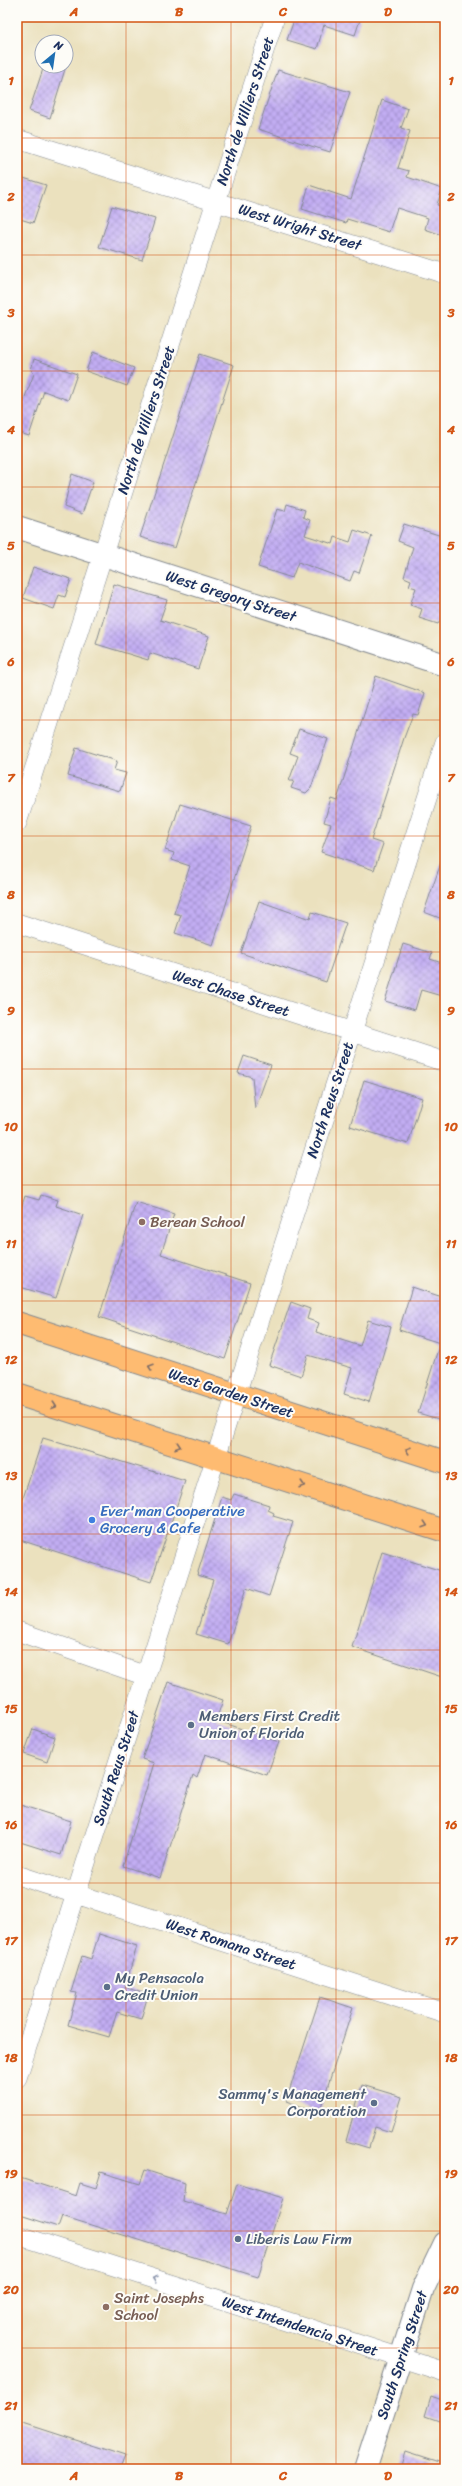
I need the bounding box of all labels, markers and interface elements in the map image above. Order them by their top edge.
text: A [69,0,78,23]
text: B [175,0,184,23]
text: C [278,0,288,23]
text: D [384,0,392,23]
street label: North de Villiers Street [209,33,281,189]
north arrow [34,34,74,74]
text: N [50,35,67,56]
text: 1 [8,69,14,92]
text: 1 [448,69,454,92]
text: 2 [6,185,15,208]
text: 2 [446,185,455,208]
street label: West Wright Street [235,196,366,258]
text: 3 [6,301,15,324]
text: 3 [446,301,455,324]
street label: North de Villiers Street [110,342,182,498]
text: 4 [6,418,16,441]
text: 4 [446,418,456,441]
text: 5 [7,534,15,557]
text: 5 [447,534,455,557]
street label: West Gregory Street [162,563,301,630]
text: 6 [6,650,15,673]
text: 6 [446,650,455,673]
text: 7 [7,766,16,789]
text: 7 [447,766,456,789]
text: 8 [6,883,15,906]
text: 8 [446,883,455,906]
street label: West Chase Street [169,962,293,1024]
text: 9 [7,999,15,1022]
text: 9 [447,999,455,1022]
street label: North Reus Street [299,1038,361,1161]
text: 10 [4,1115,18,1138]
text: 10 [444,1115,458,1138]
place label: Berean School [150,1209,246,1235]
marker: Berean School [137,1217,147,1227]
text: 11 [5,1232,17,1255]
text: 11 [445,1232,457,1255]
text: 12 [4,1348,18,1371]
text: 12 [444,1348,458,1371]
street label: West Garden Street [165,1360,297,1426]
one-way arrow [148,1363,155,1372]
one-way arrow [50,1401,57,1410]
one-way arrow [174,1441,181,1449]
one-way arrow [405,1446,412,1455]
text: 13 [5,1464,18,1487]
text: 13 [445,1464,458,1487]
one-way arrow [298,1481,305,1489]
place label: Ever'man Cooperative Grocery & Cafe [100,1498,245,1541]
marker: Ever'man Cooperative Grocery & Cafe [87,1515,97,1525]
one-way arrow [422,1520,429,1529]
text: 14 [4,1580,19,1603]
text: 14 [444,1580,459,1603]
text: 15 [4,1697,18,1720]
text: 15 [444,1697,458,1720]
place label: Members First Credit Union of Florida [199,1703,340,1746]
street label: South Reus Street [85,1706,147,1829]
marker: Members First Credit Union of Florida [186,1720,196,1730]
text: 16 [5,1813,18,1836]
text: 16 [445,1813,458,1836]
street label: West Romana Street [163,1911,300,1977]
text: 17 [4,1929,19,1952]
text: 17 [444,1929,459,1952]
place label: My Pensacola Credit Union [115,1965,204,2008]
marker: My Pensacola Credit Union [102,1982,112,1992]
text: 18 [4,2046,18,2069]
text: 18 [444,2046,458,2069]
place label: Sammy's Management Corporation [218,2081,367,2124]
marker: Sammy's Management Corporation [369,2098,379,2108]
text: 19 [4,2162,18,2185]
text: 19 [444,2162,458,2185]
place label: Liberis Law Firm [246,2226,352,2252]
marker: Liberis Law Firm [233,2234,243,2244]
one-way arrow [151,2275,158,2284]
text: 20 [2,2278,19,2301]
text: 20 [442,2278,459,2301]
place label: Saint Josephs School [114,2285,205,2328]
street label: South Spring Street [369,2286,435,2423]
street label: West Intendencia Street [219,2288,382,2364]
marker: Saint Josephs School [101,2302,111,2312]
text: 21 [3,2394,18,2417]
text: 21 [443,2394,458,2417]
text: A [69,2464,78,2486]
text: B [175,2464,184,2486]
text: C [278,2464,288,2486]
text: D [384,2464,392,2486]

